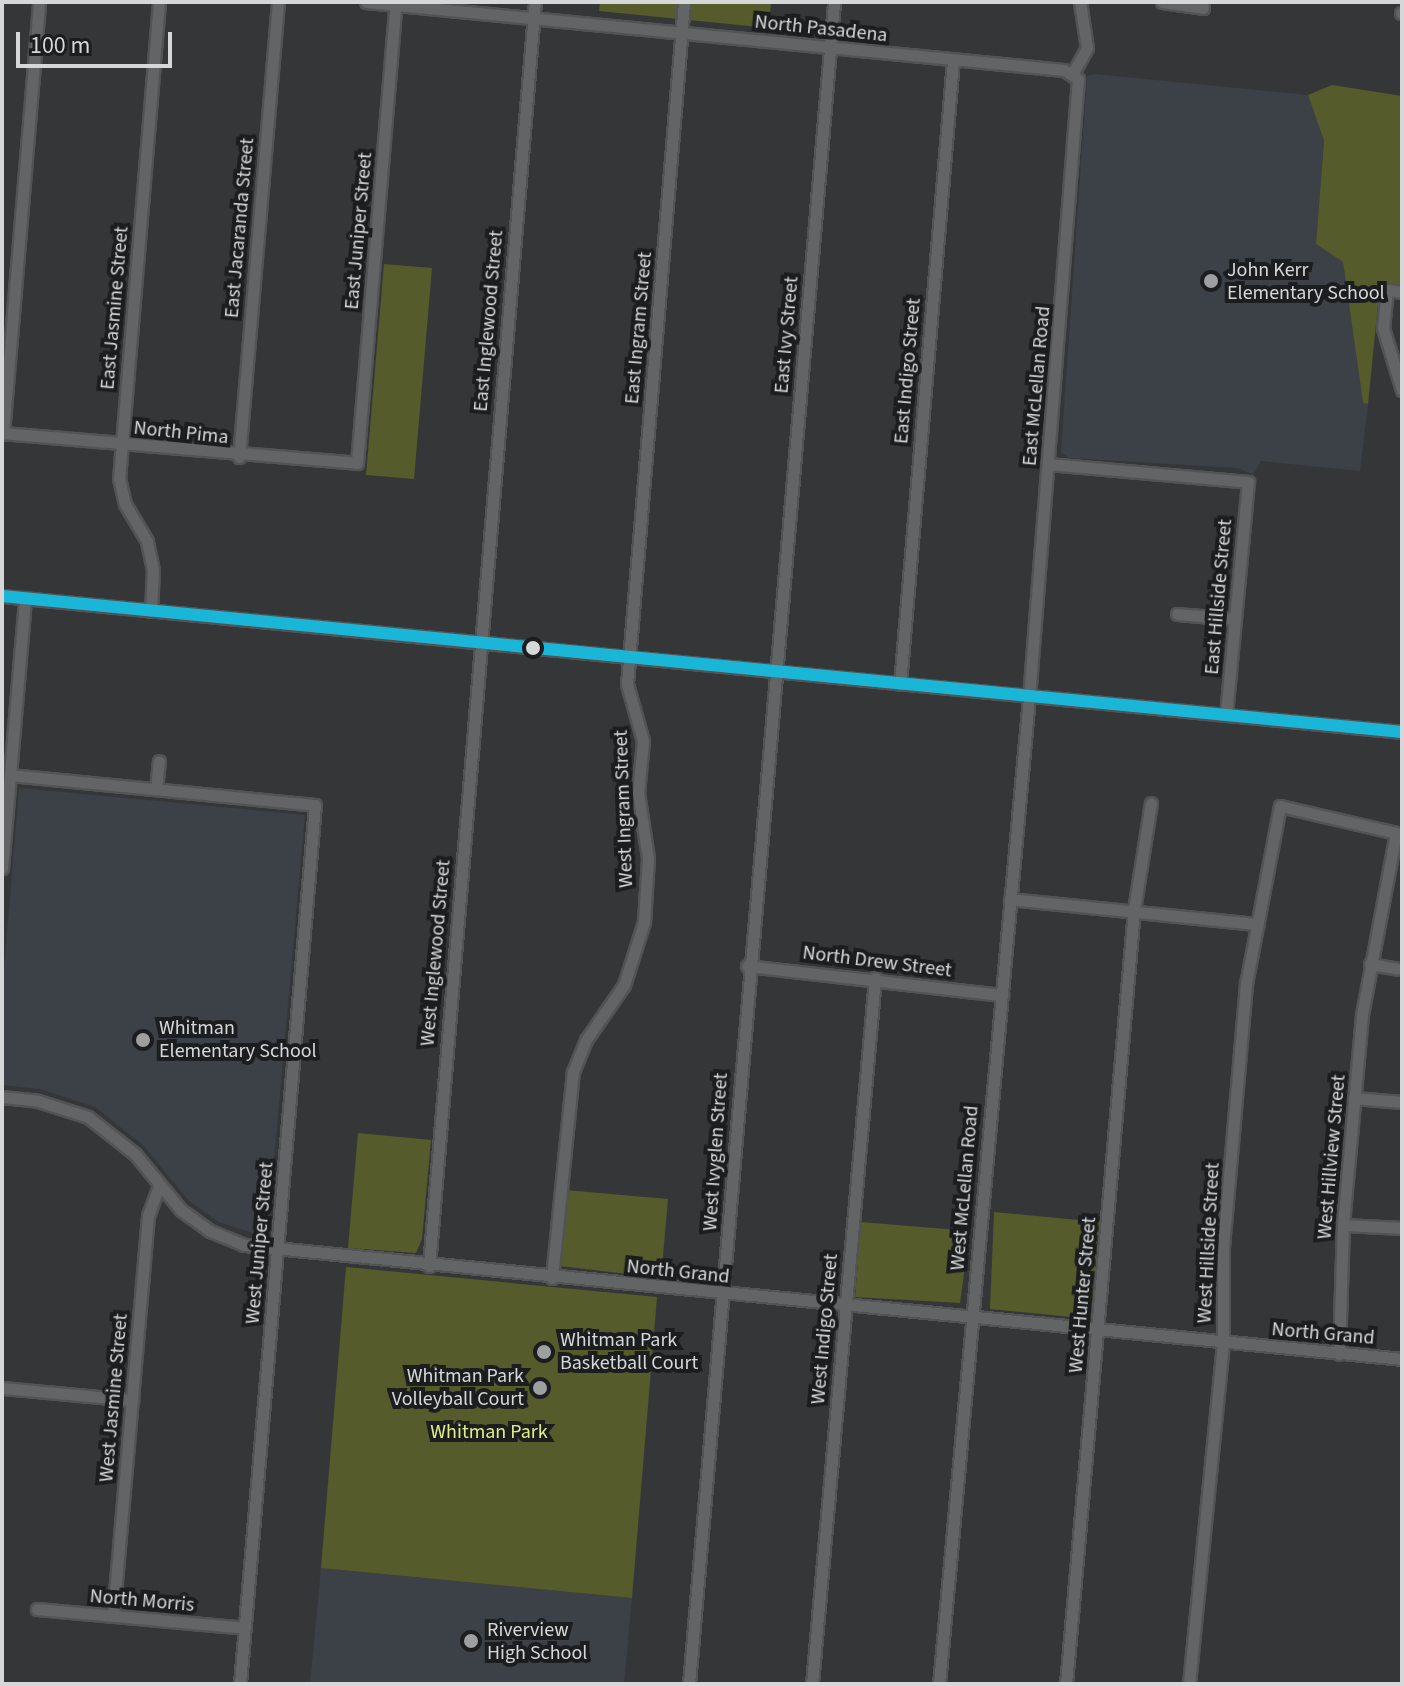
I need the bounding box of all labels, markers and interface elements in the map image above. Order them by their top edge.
street label: North Pasadena [753,10,889,48]
scale bar [20,16,176,66]
text: 100 m [30,28,90,63]
street label: East Jacaranda Street [220,137,260,319]
street label: East Juniper Street [340,151,378,311]
street label: East Jasmine Street [96,225,134,391]
street label: East Inglewood Street [469,229,509,413]
street label: East Ingram Street [620,251,658,405]
place label: John Kerr Elementary School [1227,258,1385,305]
marker: John Kerr Elementary School [1202,272,1220,290]
street label: East Ivy Street [770,275,804,395]
street label: East Indigo Street [890,297,926,445]
street label: East McLellan Road [1018,305,1056,467]
street label: North Pima [132,416,230,450]
street label: East Hillside Street [1200,518,1238,676]
unlabelled marker [525,640,541,656]
street label: West Ingram Street [609,730,639,888]
street label: West Inglewood Street [416,859,456,1047]
street label: North Drew Street [801,941,953,983]
place label: Whitman Elementary School [159,1016,317,1063]
marker: Whitman Elementary School [134,1031,152,1049]
street label: West Ivyglen Street [699,1072,733,1232]
street label: West Hillview Street [1313,1074,1351,1240]
street label: West McLellan Road [946,1104,984,1272]
street label: West Juniper Street [241,1161,279,1325]
street label: West Hillside Street [1193,1162,1225,1324]
street label: West Hunter Street [1064,1216,1102,1374]
street label: West Indigo Street [806,1253,844,1405]
street label: North Grand [625,1255,731,1289]
street label: West Jasmine Street [95,1313,133,1483]
street label: North Grand [1271,1318,1375,1350]
place label: Whitman Park Basketball Court [560,1328,698,1375]
marker: Whitman Park Basketball Court [535,1343,553,1361]
place label: Whitman Park Volleyball Court [392,1364,524,1411]
marker: Whitman Park Volleyball Court [531,1379,549,1397]
park label: Whitman Park [430,1420,548,1444]
street label: North Morris [89,1584,195,1618]
place label: Riverview High School [487,1618,587,1665]
marker: Riverview High School [462,1632,480,1650]

